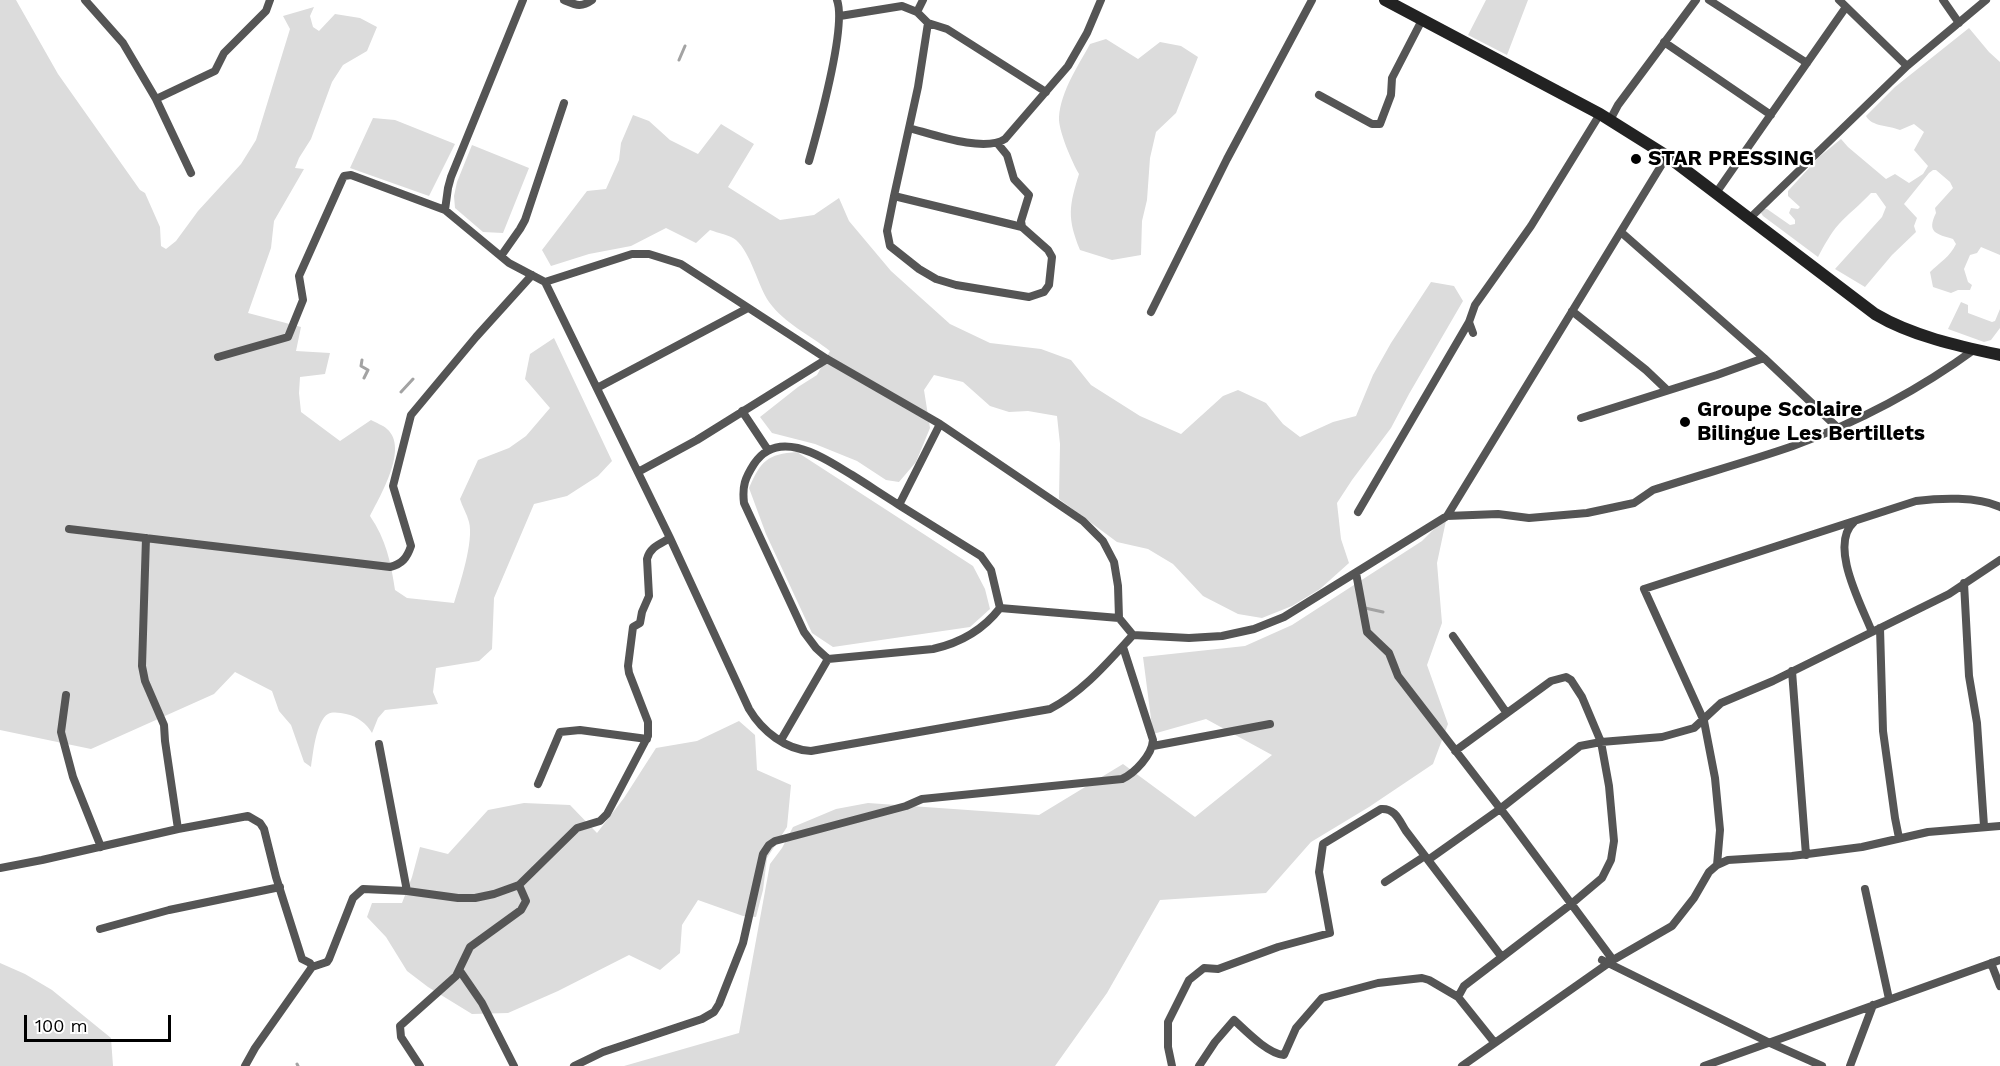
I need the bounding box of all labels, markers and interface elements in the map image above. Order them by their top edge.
place label: STAR PRESSING [1648,146,1814,172]
marker: STAR PRESSING [1629,152,1643,166]
place label: Groupe Scolaire Bilingue Les Bertillets [1697,397,1925,447]
marker: Groupe Scolaire Bilingue Les Bertillets [1678,415,1692,429]
scale bar [27,1003,174,1041]
text: 100 m [35,1015,88,1036]

